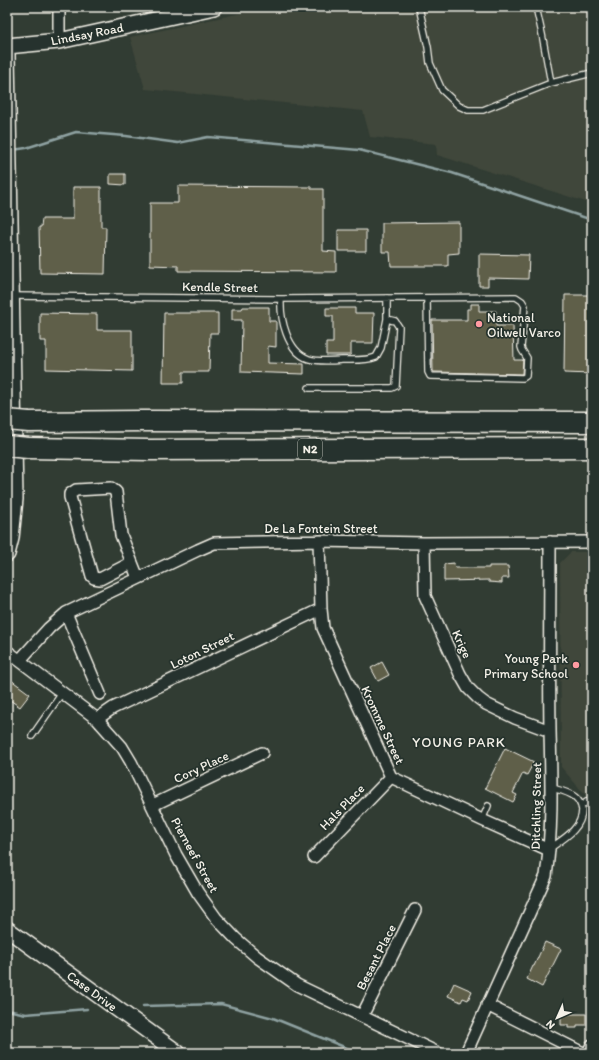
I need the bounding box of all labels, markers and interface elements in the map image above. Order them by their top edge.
street label: Lindsay Road [49,20,125,48]
street label: Kendle Street [182,279,258,295]
place label: National Oilwell Varco [487,310,561,340]
marker: National Oilwell Varco [474,319,484,329]
road number: N2 [298,439,322,459]
street label: De La Fontein Street [264,521,378,536]
street label: Krige [449,627,475,661]
street label: Loton Street [168,628,237,672]
place label: Young Park Primary School [484,651,568,681]
marker: Young Park Primary School [571,660,581,670]
street label: Kromme Street [358,683,408,767]
district label: YOUNG PARK [412,734,506,751]
street label: Cory Place [171,748,231,786]
street label: Ditchling Street [528,762,544,850]
street label: Hals Place [316,781,368,833]
street label: Pierneef Street [168,815,222,895]
street label: Besant Place [353,922,399,992]
street label: Case Drive [64,968,120,1014]
north arrow [537,998,577,1038]
text: N [543,1017,558,1032]

